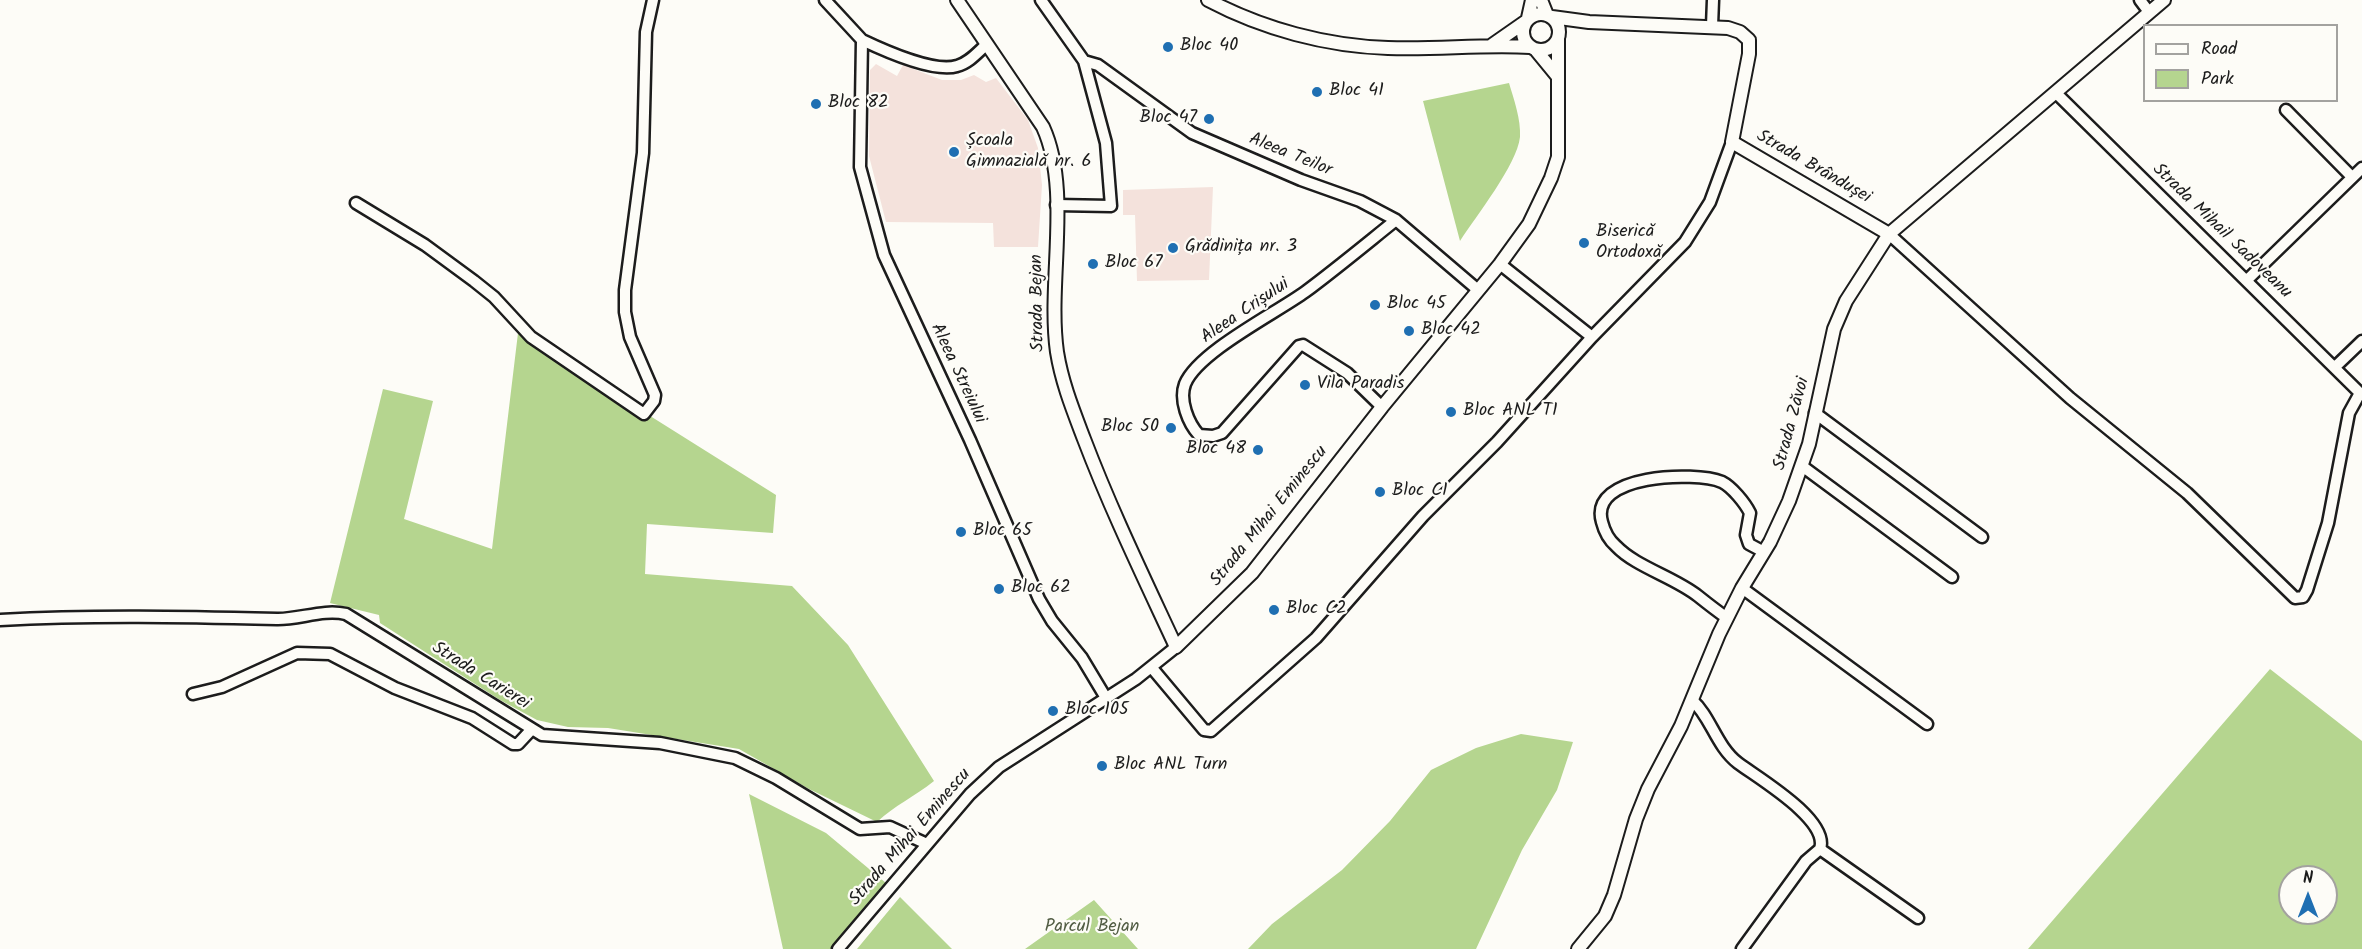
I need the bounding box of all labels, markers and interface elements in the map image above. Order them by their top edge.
legend [2143,24,2338,102]
text: Road [2201,35,2237,64]
place label: Bloc 40 [1180,36,1238,58]
marker: Bloc 40 [1161,40,1175,54]
text: Park [2201,65,2234,94]
place label: Bloc 41 [1329,81,1384,103]
marker: Bloc 41 [1310,85,1324,99]
place label: Bloc 82 [828,93,889,115]
marker: Bloc 82 [809,97,823,111]
place label: Bloc 47 [1140,108,1197,130]
marker: Bloc 47 [1202,112,1216,126]
street label: Strada Brândușei [1752,126,1874,210]
street label: Aleea Teilor [1245,130,1335,182]
place label: Școala Gimnazială nr. 6 [966,131,1091,174]
marker: Școala Gimnazială nr. 6 [947,145,961,159]
street label: Strada Mihail Sadoveanu [2147,160,2295,304]
place label: Biserică Ortodoxă [1596,222,1661,264]
marker: Biserică Ortodoxă [1577,236,1591,250]
place label: Grădinița nr. 3 [1185,237,1297,259]
marker: Grădinița nr. 3 [1166,241,1180,255]
place label: Bloc 67 [1105,253,1163,275]
street label: Strada Bejan [1027,254,1051,352]
marker: Bloc 67 [1086,257,1100,271]
street label: Aleea Crișului [1198,275,1294,349]
place label: Bloc 45 [1387,294,1446,316]
marker: Bloc 45 [1368,298,1382,312]
street label: Aleea Streiului [924,320,990,428]
place label: Bloc 42 [1421,320,1481,342]
marker: Bloc 42 [1402,324,1416,338]
place label: Vila Paradis [1317,374,1404,396]
street label: Strada Zăvoi [1770,375,1816,473]
marker: Vila Paradis [1298,378,1312,392]
place label: Bloc ANL T1 [1463,401,1558,423]
marker: Bloc ANL T1 [1444,405,1458,419]
place label: Bloc 50 [1101,417,1159,439]
marker: Bloc 50 [1164,421,1178,435]
place label: Bloc 48 [1186,439,1246,461]
street label: Strada Mihai Eminescu [1207,442,1333,592]
marker: Bloc 48 [1251,443,1265,457]
place label: Bloc C1 [1392,481,1448,503]
marker: Bloc C1 [1373,485,1387,499]
place label: Bloc 65 [973,521,1032,543]
marker: Bloc 65 [954,525,968,539]
place label: Bloc 62 [1011,578,1071,600]
marker: Bloc 62 [992,582,1006,596]
place label: Bloc C2 [1286,599,1346,621]
marker: Bloc C2 [1267,603,1281,617]
street label: Strada Carierei [427,638,533,716]
place label: Bloc 105 [1065,700,1129,722]
marker: Bloc 105 [1046,704,1060,718]
place label: Bloc ANL Turn [1114,755,1227,777]
marker: Bloc ANL Turn [1095,759,1109,773]
street label: Strada Mihai Eminescu [846,765,976,911]
north arrow [2278,865,2338,925]
text: N [2303,866,2313,891]
park label: Parcul Bejan [1045,917,1139,939]

